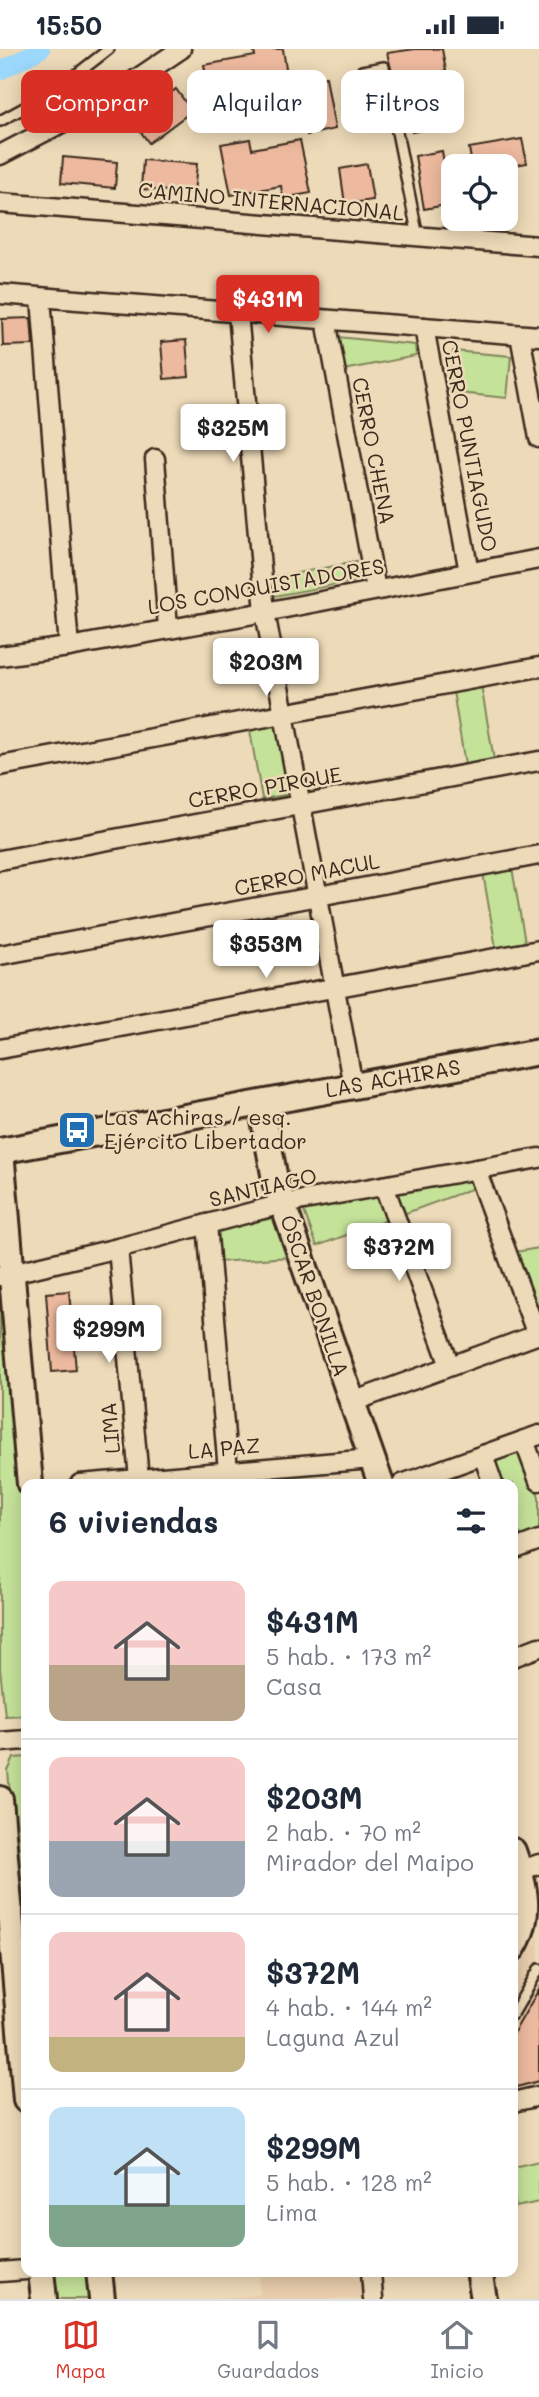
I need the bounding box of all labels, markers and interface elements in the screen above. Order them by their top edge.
text: 15:50 [35,8,102,42]
chip: Comprar [21,70,173,133]
chip: Alquilar [187,70,327,133]
chip: Filtros [341,70,464,133]
map controls [441,154,518,231]
button: locate [441,154,518,231]
street label: CAMINO INTERNACIONAL [137,175,405,226]
pin: $431M [219,275,317,335]
text: $431M [232,283,304,313]
street label: CERRO PUNTIAGUDO [437,337,504,554]
street label: CERRO CHENA [347,375,402,527]
pin: $325M [184,405,282,464]
text: $325M [197,412,269,442]
street label: LOS CONQUISTADORES [146,551,386,620]
pin: $203M [217,639,315,698]
text: $203M [229,646,303,676]
street label: CERRO PIRQUE [186,760,344,813]
street label: CERRO MACUL [232,846,382,901]
pin: $353M [217,921,315,980]
text: $353M [229,928,303,958]
street label: LAS ACHIRAS [323,1052,462,1103]
place label: Las Achiras / esq. Ejército Libertador [104,1103,307,1154]
bus stop icon: Las Achiras / esq. Ejército Libertador [56,1109,98,1151]
street label: SANTIAGO [206,1161,319,1212]
street label: ÓSCAR BONILLA [275,1211,356,1380]
pin: $372M [350,1223,448,1283]
text: $372M [363,1231,435,1261]
pin: $299M [60,1305,158,1365]
text: $299M [72,1313,146,1343]
street label: LIMA [94,1401,125,1455]
street label: LA PAZ [187,1431,261,1464]
text: 6 viviendas [49,1501,218,1541]
icon: filters [452,1502,490,1540]
text: $431M [266,1601,359,1641]
icon: home [105,1609,189,1693]
text: 5 hab. · 173 m² [266,1641,431,1671]
text: Casa [266,1671,322,1701]
text: $203M [266,1777,363,1817]
icon: home [105,1785,189,1869]
text: 2 hab. · 70 m² [266,1817,421,1847]
text: Mirador del Maipo [266,1847,474,1877]
text: $372M [266,1952,360,1992]
icon: home [105,1960,189,2044]
text: 4 hab. · 144 m² [266,1992,432,2022]
text: Laguna Azul [266,2022,400,2052]
text: $299M [266,2127,362,2167]
icon: home [105,2135,189,2219]
text: 5 hab. · 128 m² [266,2167,432,2197]
text: Lima [266,2197,318,2227]
tab: Mapa [56,2316,106,2383]
tab: Guardados [217,2316,319,2383]
tab: Inicio [431,2316,483,2383]

